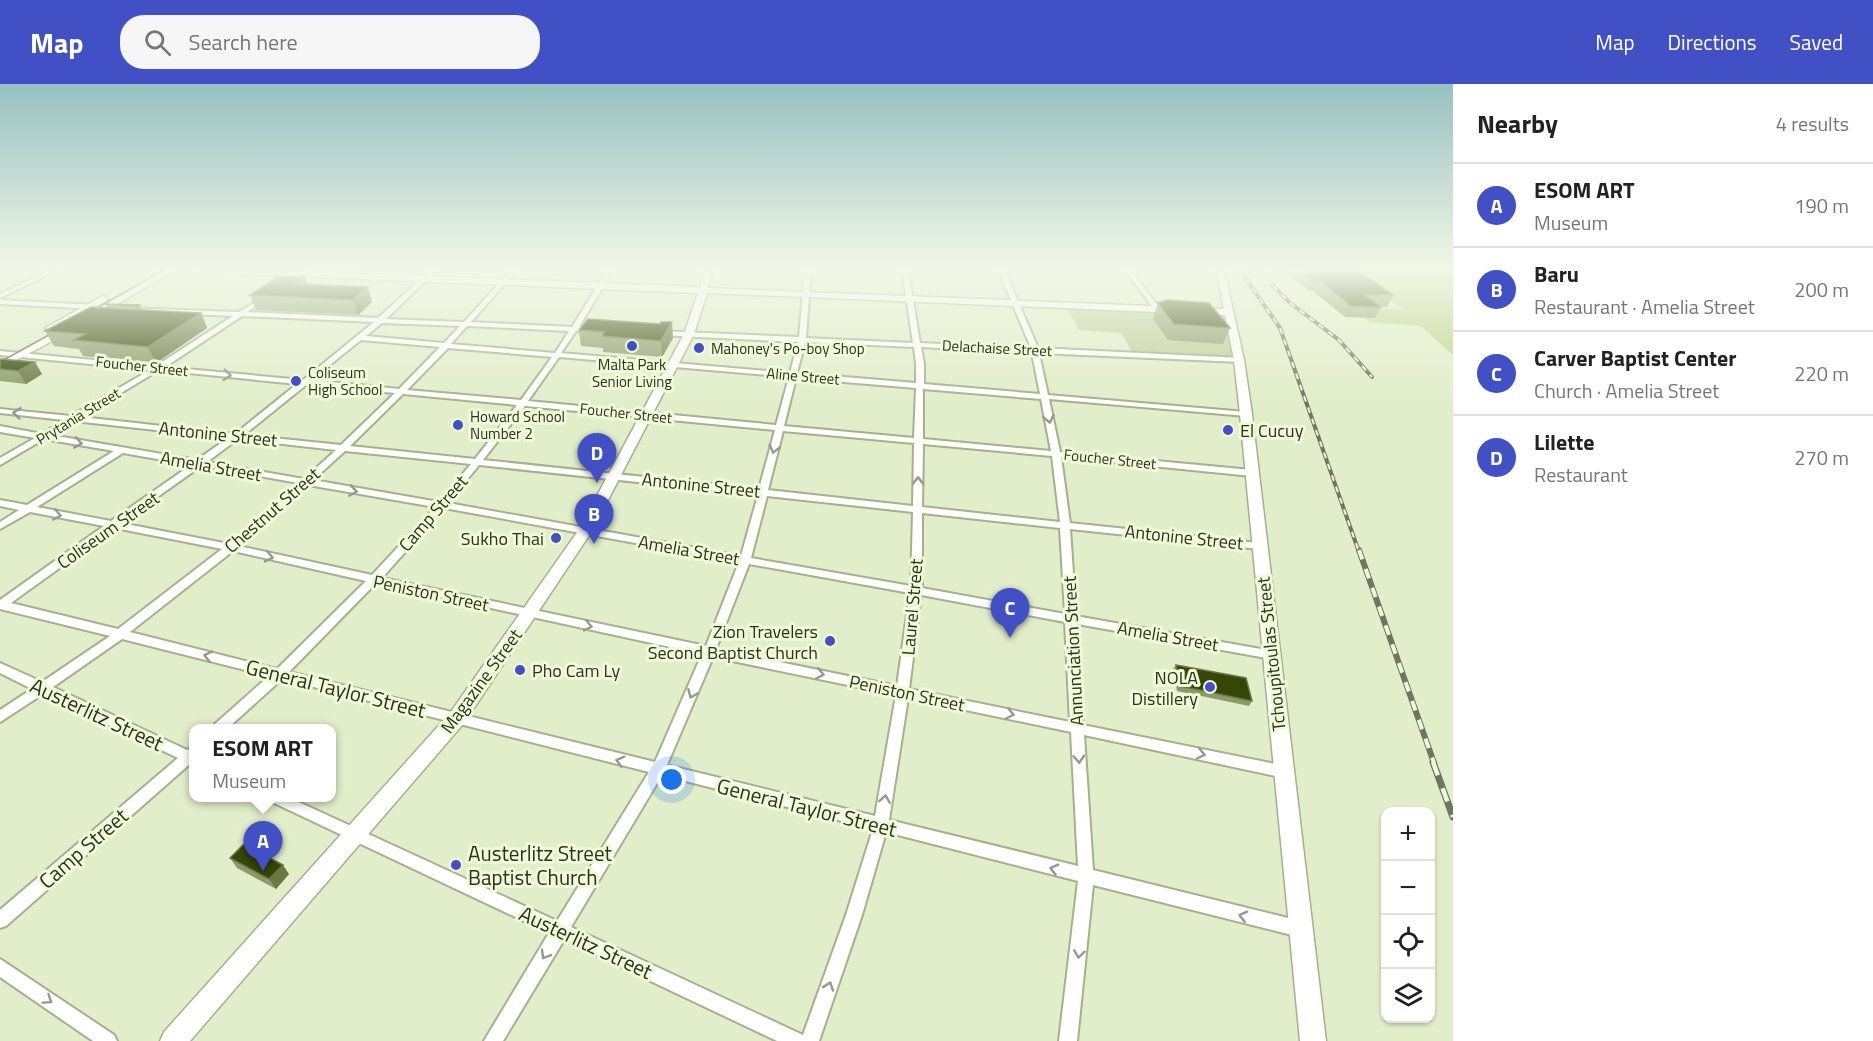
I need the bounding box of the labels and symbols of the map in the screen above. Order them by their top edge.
street label: Delachaise Street [941,334,1053,362]
place label: Mahoney's Po-boy Shop [711,337,865,360]
marker: Malta Park Senior Living [625,339,639,353]
marker: Mahoney's Po-boy Shop [692,341,706,355]
street label: Foucher Street [95,350,190,382]
place label: Malta Park Senior Living [592,353,672,393]
place label: Coliseum High School [308,361,383,401]
street label: Aline Street [765,361,841,391]
one-way arrow [222,368,231,381]
marker: Coliseum High School [289,374,303,388]
street label: Prytania Street [31,381,125,450]
street label: Foucher Street [579,397,674,429]
place label: Howard School Number 2 [470,405,565,445]
one-way arrow [12,407,22,420]
street label: Antonine Street [157,414,279,454]
one-way arrow [1041,414,1054,424]
place label: El Cucuy [1240,417,1304,444]
marker: Howard School Number 2 [451,418,465,432]
marker: El Cucuy [1221,423,1235,437]
pin: D [578,434,616,483]
one-way arrow [73,436,83,449]
street label: Foucher Street [1063,443,1158,475]
street label: Amelia Street [158,444,264,488]
one-way arrow [768,444,781,454]
street label: Chestnut Street [218,460,326,559]
street label: Antonine Street [640,465,762,505]
street label: Camp Street [392,468,474,557]
one-way arrow [912,476,924,485]
street label: Coliseum Street [51,484,165,575]
one-way arrow [349,484,358,496]
pin: B [574,494,614,544]
one-way arrow [52,508,62,521]
street label: Antonine Street [1123,517,1245,557]
place label: Sukho Thai [461,525,544,552]
street label: Amelia Street [636,528,742,572]
marker: Sukho Thai [549,531,563,545]
one-way arrow [264,549,274,562]
street label: Laurel Street [894,557,930,656]
street label: Peniston Street [371,568,492,619]
street label: Annunciation Street [1056,575,1090,727]
street label: Tchoupitoulas Street [1249,575,1293,733]
pin: C [990,588,1030,638]
street label: Amelia Street [1115,614,1221,658]
place label: Zion Travelers Second Baptist Church [648,618,818,666]
one-way arrow [582,619,592,632]
street label: Magazine Street [434,622,529,739]
marker: Zion Travelers Second Baptist Church [823,634,837,648]
one-way arrow [203,650,213,663]
street label: General Taylor Street [243,650,430,726]
place label: Pho Cam Ly [532,657,620,684]
marker: Pho Cam Ly [513,663,527,677]
place label: NOLA Distillery [1131,664,1198,712]
one-way arrow [814,667,824,680]
street label: Peniston Street [847,668,968,719]
street label: Austerlitz Street [25,669,169,759]
marker: NOLA Distillery [1203,680,1217,694]
one-way arrow [688,687,700,698]
one-way arrow [1005,707,1015,720]
one-way arrow [1196,747,1206,760]
one-way arrow [616,755,626,768]
one-way arrow [1072,755,1085,764]
your location [657,765,686,794]
street label: General Taylor Street [714,769,901,845]
one-way arrow [879,795,891,804]
street label: Camp Street [31,800,135,896]
pin: A [244,822,282,871]
place label: Austerlitz Street Baptist Church [468,837,612,893]
marker: Austerlitz Street Baptist Church [449,858,463,872]
one-way arrow [1049,864,1059,877]
street label: Austerlitz Street [514,897,658,987]
one-way arrow [1239,910,1249,923]
one-way arrow [541,949,553,959]
one-way arrow [1073,949,1085,958]
one-way arrow [822,981,835,992]
one-way arrow [42,993,53,1004]

